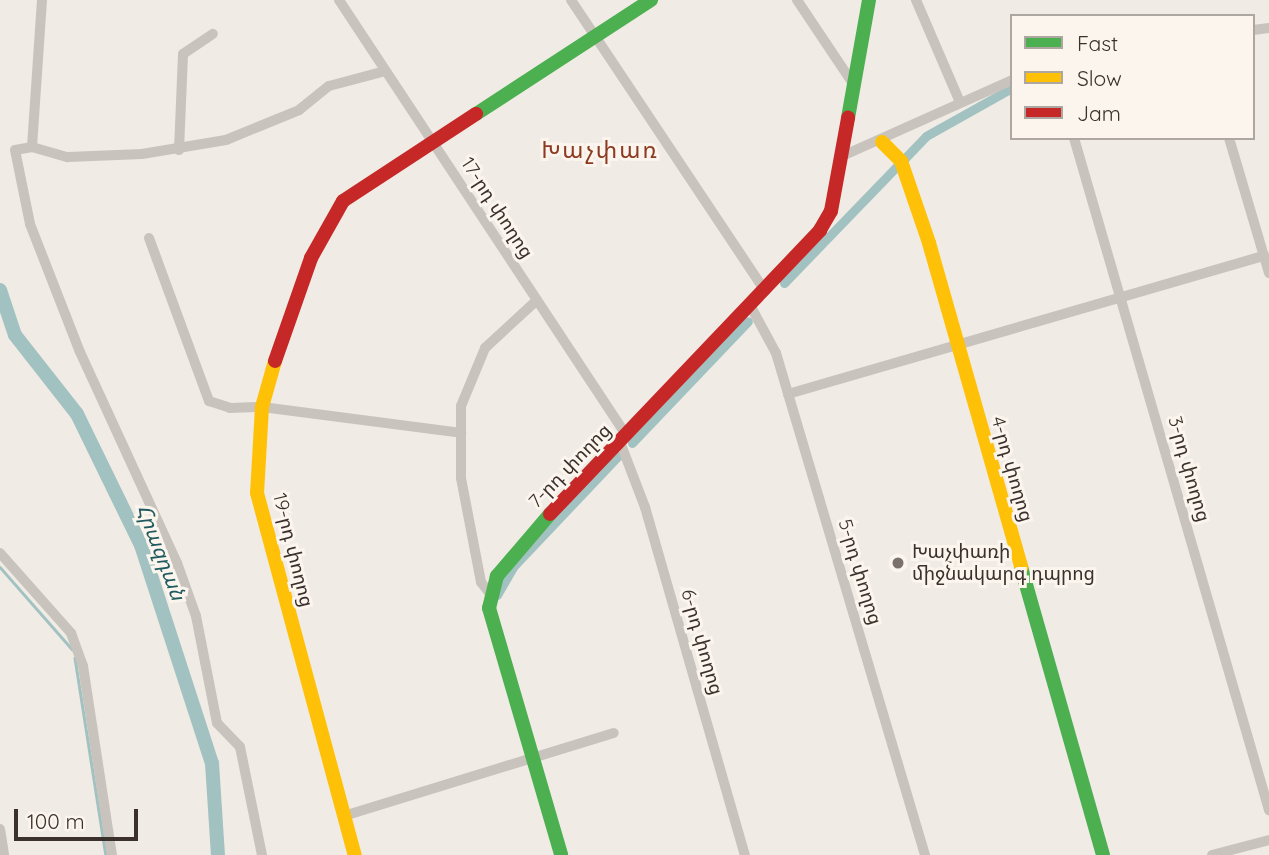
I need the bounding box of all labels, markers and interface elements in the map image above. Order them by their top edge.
legend [1010,14,1255,140]
text: Fast [1077,30,1118,56]
text: Slow [1077,65,1122,91]
text: Jam [1077,100,1121,126]
district label: Խաչփառ [542,136,658,164]
street label: 17-րդ փողոց [456,153,538,263]
street label: 4-րդ փողոց [986,414,1038,524]
street label: 3-րդ փողոց [1163,414,1215,524]
street label: 7-րդ փողոց [524,419,616,513]
street label: 19-րդ փողոց [268,491,318,609]
water label: Հրազդան [132,501,192,603]
street label: 5-րդ փողոց [833,516,887,628]
place label: Խաչփառի միջնակարգ դպրոց [912,541,1095,585]
marker: Խաչփառի միջնակարգ դպրոց [890,555,906,571]
street label: 6-րդ փողոց [676,586,728,698]
scale bar [18,796,142,840]
text: 100 m [27,808,85,834]

